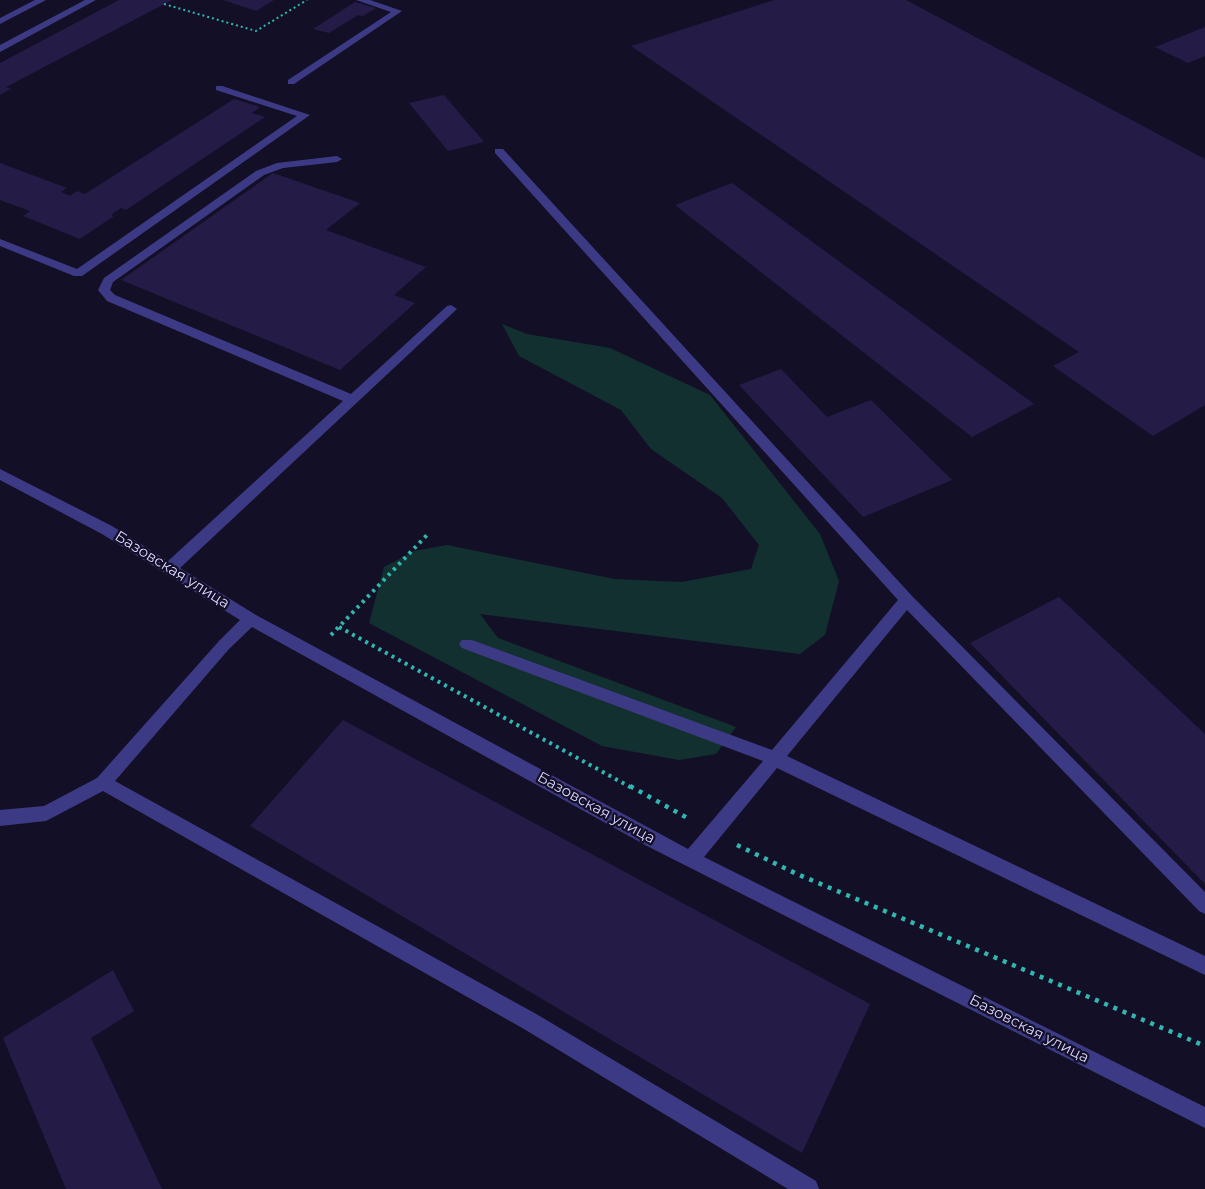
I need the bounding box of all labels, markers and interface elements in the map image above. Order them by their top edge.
street label: Базовская улица [111,527,233,613]
street label: Базовская улица [534,768,658,848]
street label: Базовская улица [966,991,1092,1067]

